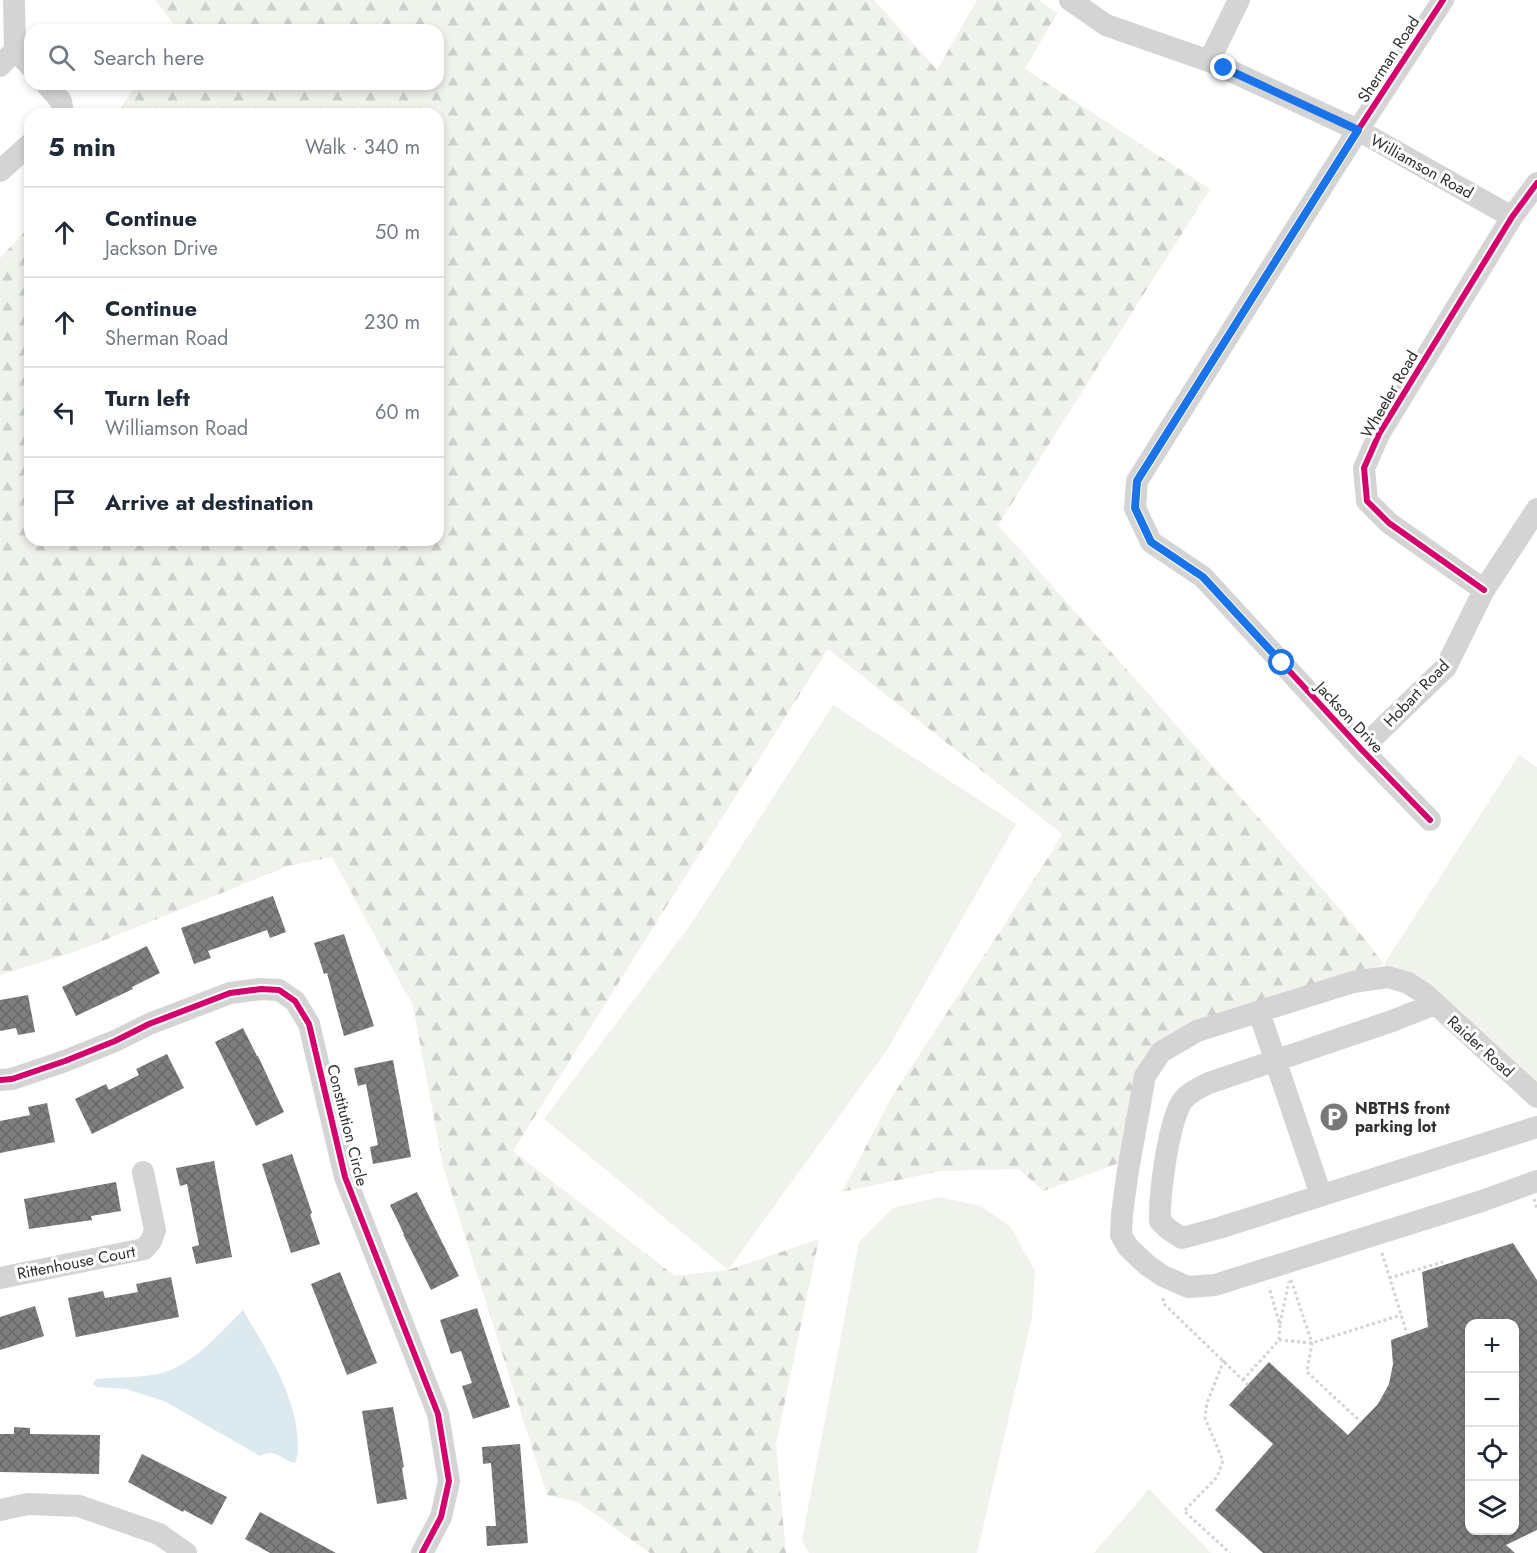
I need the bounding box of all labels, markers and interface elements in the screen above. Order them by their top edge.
street label: Sherman Road [1352,12,1425,107]
search box [24,24,444,90]
icon: search [45,41,78,74]
text: Search here [93,41,204,73]
route end [1210,54,1236,80]
text: 5 min [48,128,116,166]
street label: Williamson Road [1366,129,1477,204]
text: Walk · 340 m [305,133,420,162]
text: Continue [105,202,197,234]
icon: ahead [48,216,81,249]
text: 50 m [375,218,420,247]
text: Jackson Drive [105,234,218,263]
text: Continue [105,292,197,324]
icon: ahead [48,306,81,339]
text: 230 m [364,308,420,337]
text: Sherman Road [105,324,228,353]
street label: Wheeler Road [1355,346,1424,442]
text: Turn left [105,382,190,414]
icon: left [48,396,81,429]
text: 60 m [375,398,420,427]
text: Williamson Road [105,414,248,443]
icon: arrive [48,486,81,519]
text: Arrive at destination [105,486,314,518]
route start [1268,649,1294,675]
street label: Hobart Road [1378,655,1454,732]
street label: Jackson Drive [1309,675,1389,758]
street label: Raider Road [1442,1010,1519,1083]
street label: Constitution Circle [321,1062,374,1188]
place label: NBTHS front parking lot [1355,1097,1451,1138]
parking icon: NBTHS front parking lot [1318,1101,1350,1133]
street label: Rittenhouse Court [15,1240,137,1285]
map controls [1465,1319,1519,1535]
button: + [1465,1319,1519,1373]
button: − [1465,1373,1519,1427]
button: locate [1465,1427,1519,1481]
button: layers [1465,1481,1519,1535]

